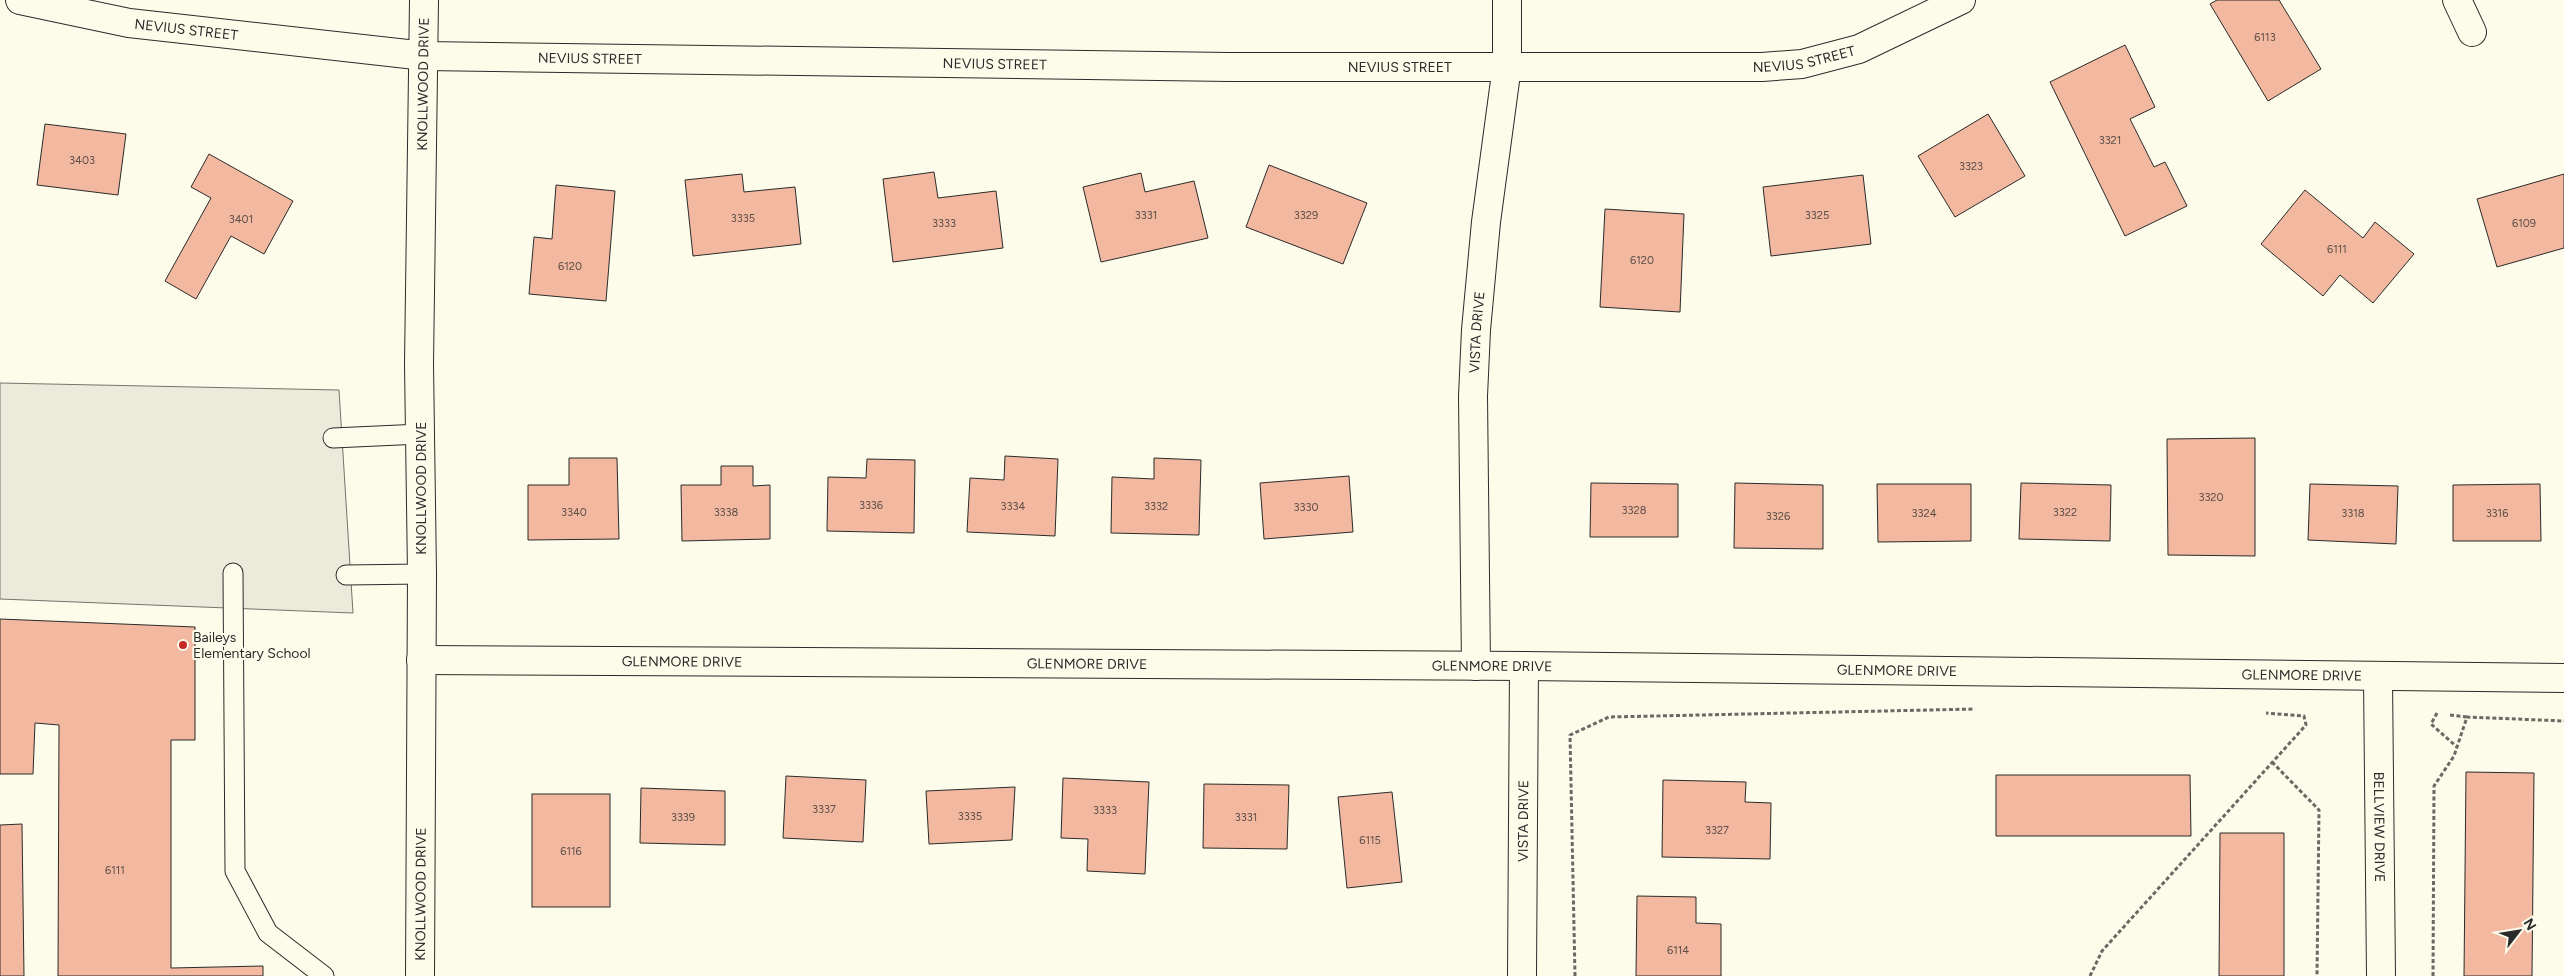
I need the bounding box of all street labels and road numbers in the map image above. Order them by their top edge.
street label: NEVIUS STREET [134,16,239,44]
street label: KNOLLWOOD DRIVE [414,17,433,151]
street label: NEVIUS STREET [1753,42,1857,76]
street label: NEVIUS STREET [538,50,642,68]
street label: NEVIUS STREET [943,55,1047,74]
street label: NEVIUS STREET [1348,59,1452,76]
street label: VISTA DRIVE [1466,290,1489,373]
street label: KNOLLWOOD DRIVE [413,421,430,555]
street label: GLENMORE DRIVE [622,653,742,671]
street label: GLENMORE DRIVE [1027,655,1147,673]
street label: GLENMORE DRIVE [1432,657,1552,675]
street label: GLENMORE DRIVE [1837,662,1957,680]
street label: GLENMORE DRIVE [2242,666,2362,685]
street label: BELLVIEW DRIVE [2370,772,2388,882]
street label: VISTA DRIVE [1515,780,1532,862]
street label: KNOLLWOOD DRIVE [412,827,430,961]

